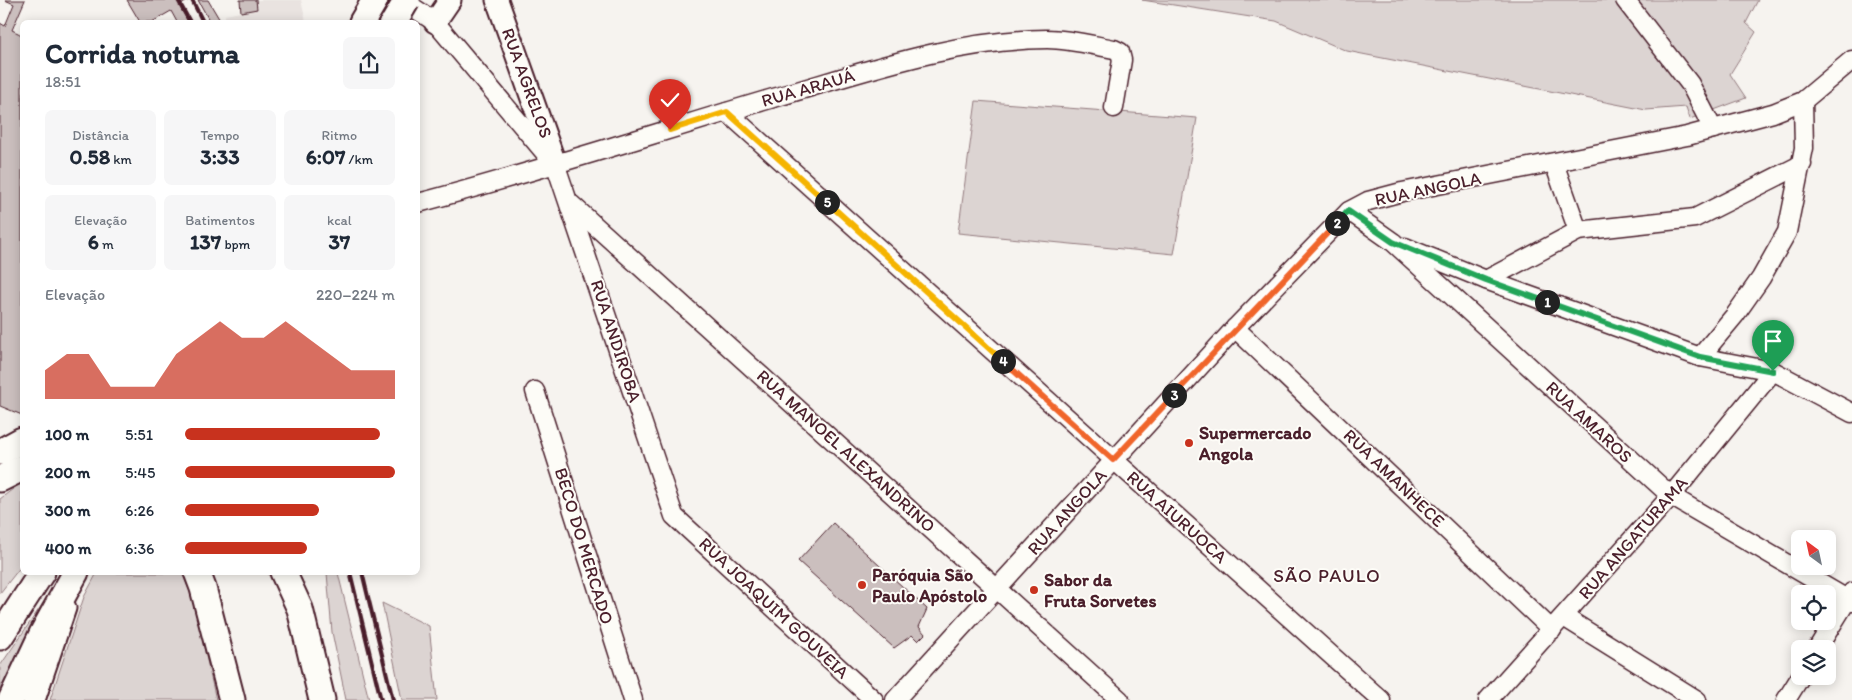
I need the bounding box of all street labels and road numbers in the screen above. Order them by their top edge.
street label: RUA AGRELOS [497,25,557,141]
street label: RUA ARAUÁ [759,64,858,112]
street label: RUA ANGOLA [1373,167,1484,211]
street label: RUA ANDIROBA [586,277,646,405]
street label: RUA MANOEL ALEXANDRINO [752,365,940,537]
street label: RUA AMAROS [1541,376,1637,468]
street label: RUA AMANHECE [1339,424,1449,532]
street label: RUA ANGOLA [1023,464,1112,560]
street label: BECO DO MERCADO [550,465,618,627]
street label: RUA AIURUOCA [1122,466,1232,568]
street label: RUA ANGATURAMA [1574,472,1693,604]
street label: RUA JOAQUIM GOUVEIA [694,533,854,684]

